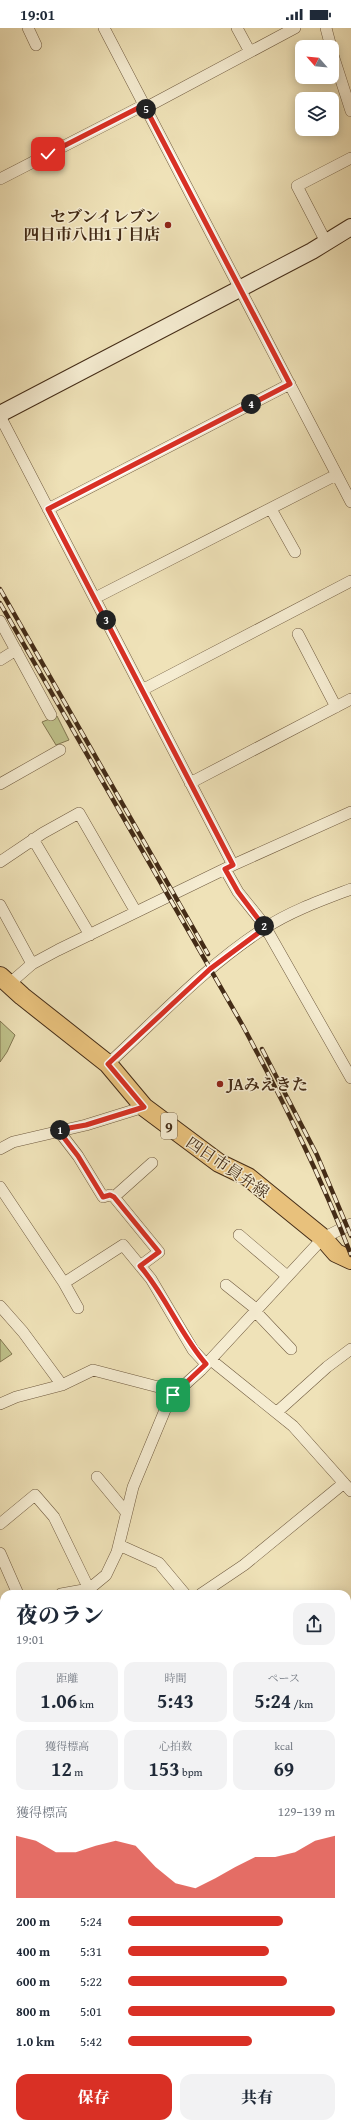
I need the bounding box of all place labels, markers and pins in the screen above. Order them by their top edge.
pin: 5 [136,99,156,119]
pin [31,137,65,171]
place label: セブンイレブン 四日市八田1丁目店 [24,204,160,246]
marker: セブンイレブン 四日市八田1丁目店 [163,220,173,230]
pin: 4 [241,394,261,414]
pin: 3 [96,610,116,630]
pin: 2 [254,916,274,936]
place label: JAみえきた [225,1072,308,1096]
marker: JAみえきた [215,1079,225,1089]
pin: 1 [50,1120,70,1140]
pin [156,1378,190,1412]

